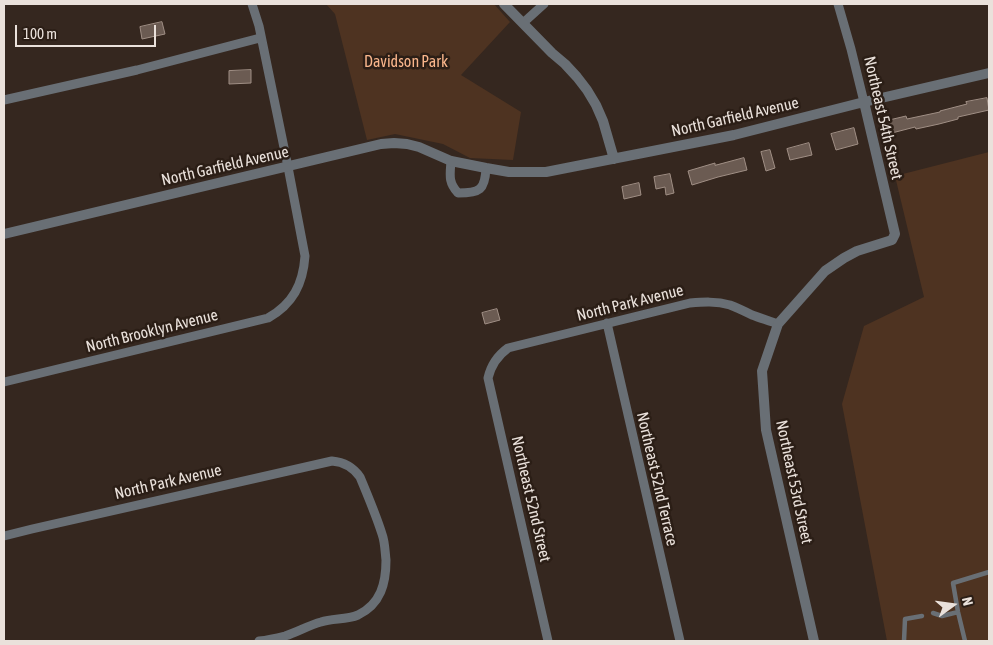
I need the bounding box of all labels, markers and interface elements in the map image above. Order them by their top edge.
scale bar [18,15,159,47]
text: 100 m [23,25,57,42]
park label: Davidson Park [364,52,448,72]
street label: Northeast 54th Street [860,55,906,181]
street label: North Garfield Avenue [669,93,801,141]
street label: North Garfield Avenue [159,142,291,190]
street label: North Park Avenue [575,280,685,326]
street label: North Brooklyn Avenue [84,305,220,357]
street label: Northeast 52nd Terrace [632,410,682,548]
street label: Northeast 53rd Street [772,419,816,545]
street label: Northeast 52nd Street [507,434,555,564]
street label: North Park Avenue [113,460,223,504]
north arrow [928,580,978,630]
text: N [959,595,976,607]

